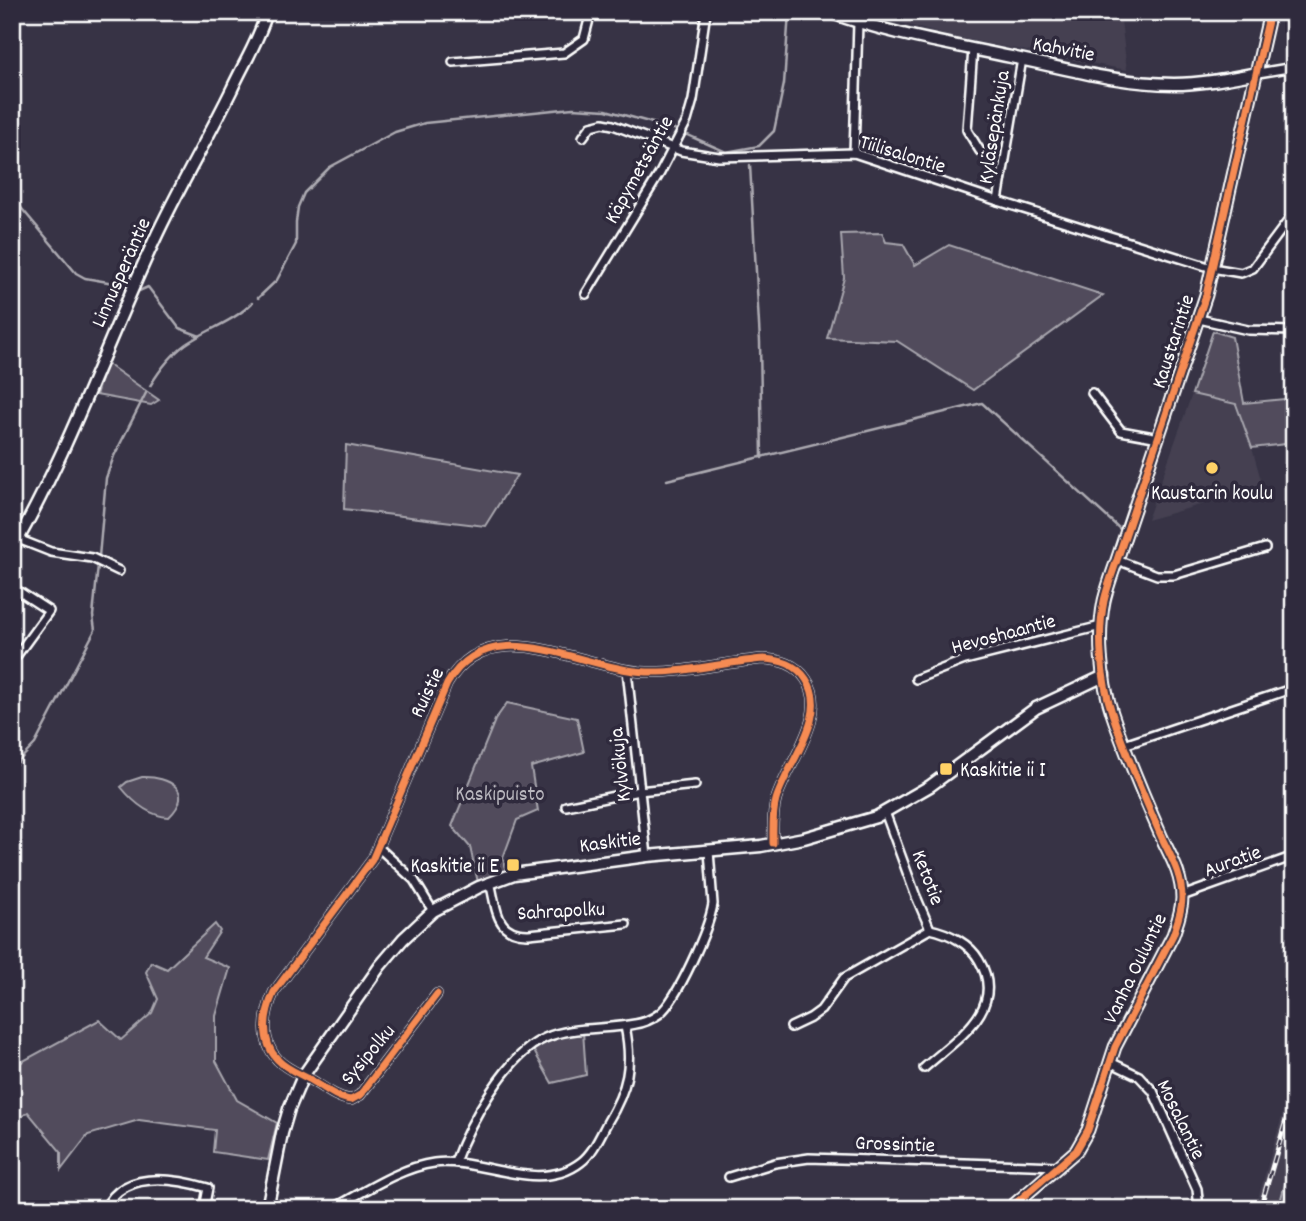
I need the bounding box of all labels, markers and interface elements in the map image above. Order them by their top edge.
street label: Kahvitie [1030,30,1097,72]
street label: Kyläsepänkuja [972,67,1020,186]
street label: Käpymetsäntie [599,111,683,230]
street label: Tiilisalontie [855,129,949,183]
street label: Linnusperäntie [85,213,160,333]
street label: Kaustarintie [1146,291,1204,393]
marker: Kaustarin koulu [1204,460,1220,476]
place label: Kaustarin koulu [1151,480,1273,510]
street label: Hevoshaantie [948,608,1059,664]
street label: Ruistie [404,663,454,724]
street label: Kylvökuja [603,725,641,803]
place label: Kaskitie ii I [960,757,1046,787]
marker: Kaskitie ii I [938,761,954,777]
park label: Kaskipuisto [455,781,545,811]
street label: Kaskitie [578,825,643,863]
street label: Auratie [1200,839,1266,887]
street label: Ketotie [902,846,950,910]
place label: Kaskitie ii E [410,853,499,883]
marker: Kaskitie ii E [505,857,521,873]
street label: Sahrapolku [516,896,606,930]
street label: Vanha Ouluntie [1097,909,1176,1030]
street label: Sysipolku [335,1019,404,1093]
street label: Mosalantie [1147,1075,1212,1165]
street label: Grossintie [854,1130,935,1162]

